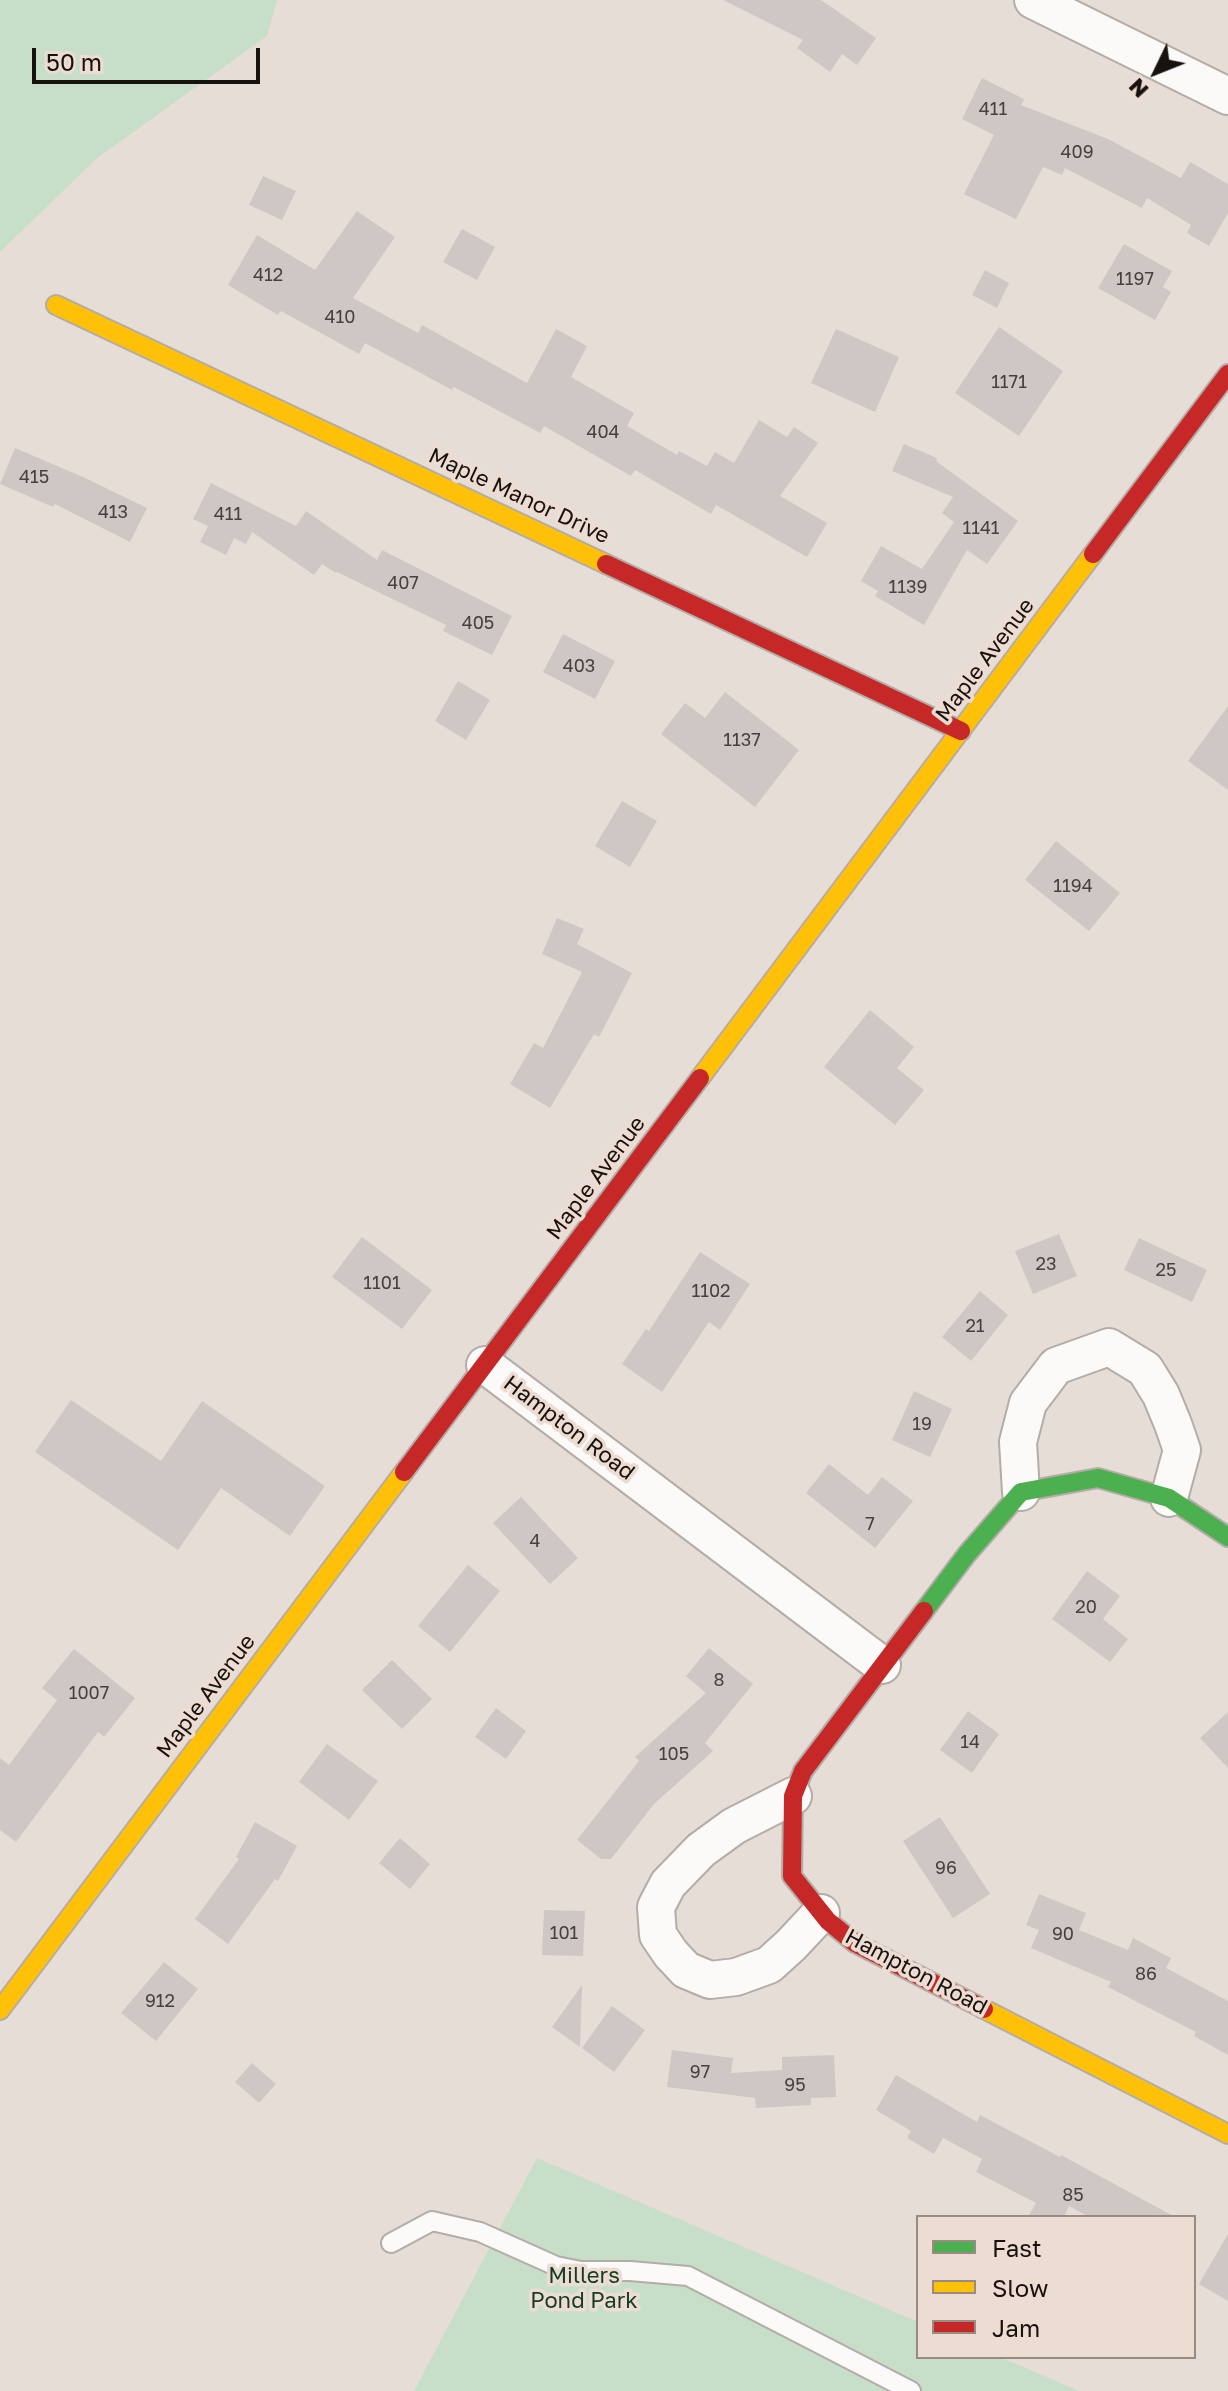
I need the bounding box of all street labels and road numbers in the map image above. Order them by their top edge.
street label: Maple Manor Drive [424,442,614,550]
street label: Maple Avenue [930,593,1040,727]
street label: Maple Avenue [541,1111,651,1245]
street label: Hampton Road [498,1370,640,1486]
street label: Maple Avenue [151,1629,261,1763]
street label: Hampton Road [840,1923,992,2021]

